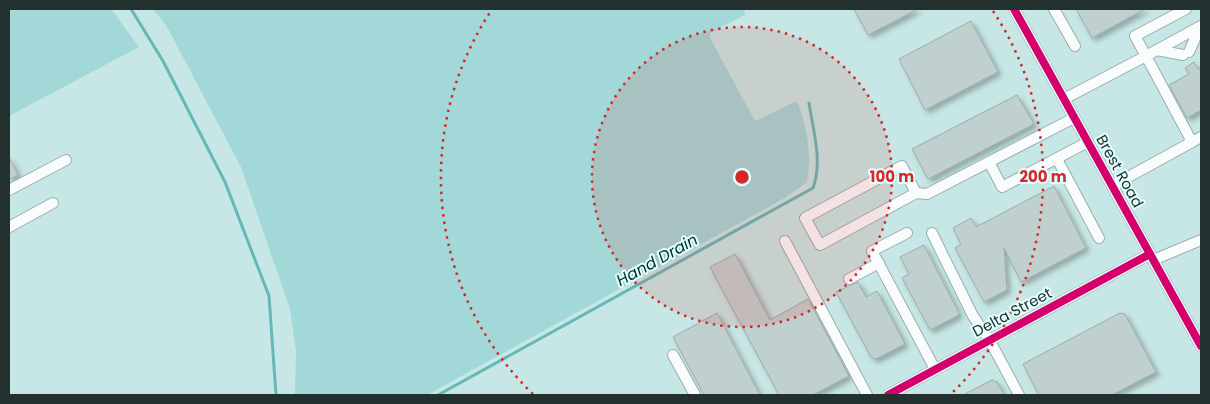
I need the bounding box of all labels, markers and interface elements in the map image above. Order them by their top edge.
street label: Brest Road [1091,131,1149,211]
text: 100 m [870,166,914,187]
text: 200 m [1019,166,1067,187]
centre of rings [733,168,751,186]
water label: Hand Drain [612,228,702,292]
street label: Delta Street [969,282,1055,342]

